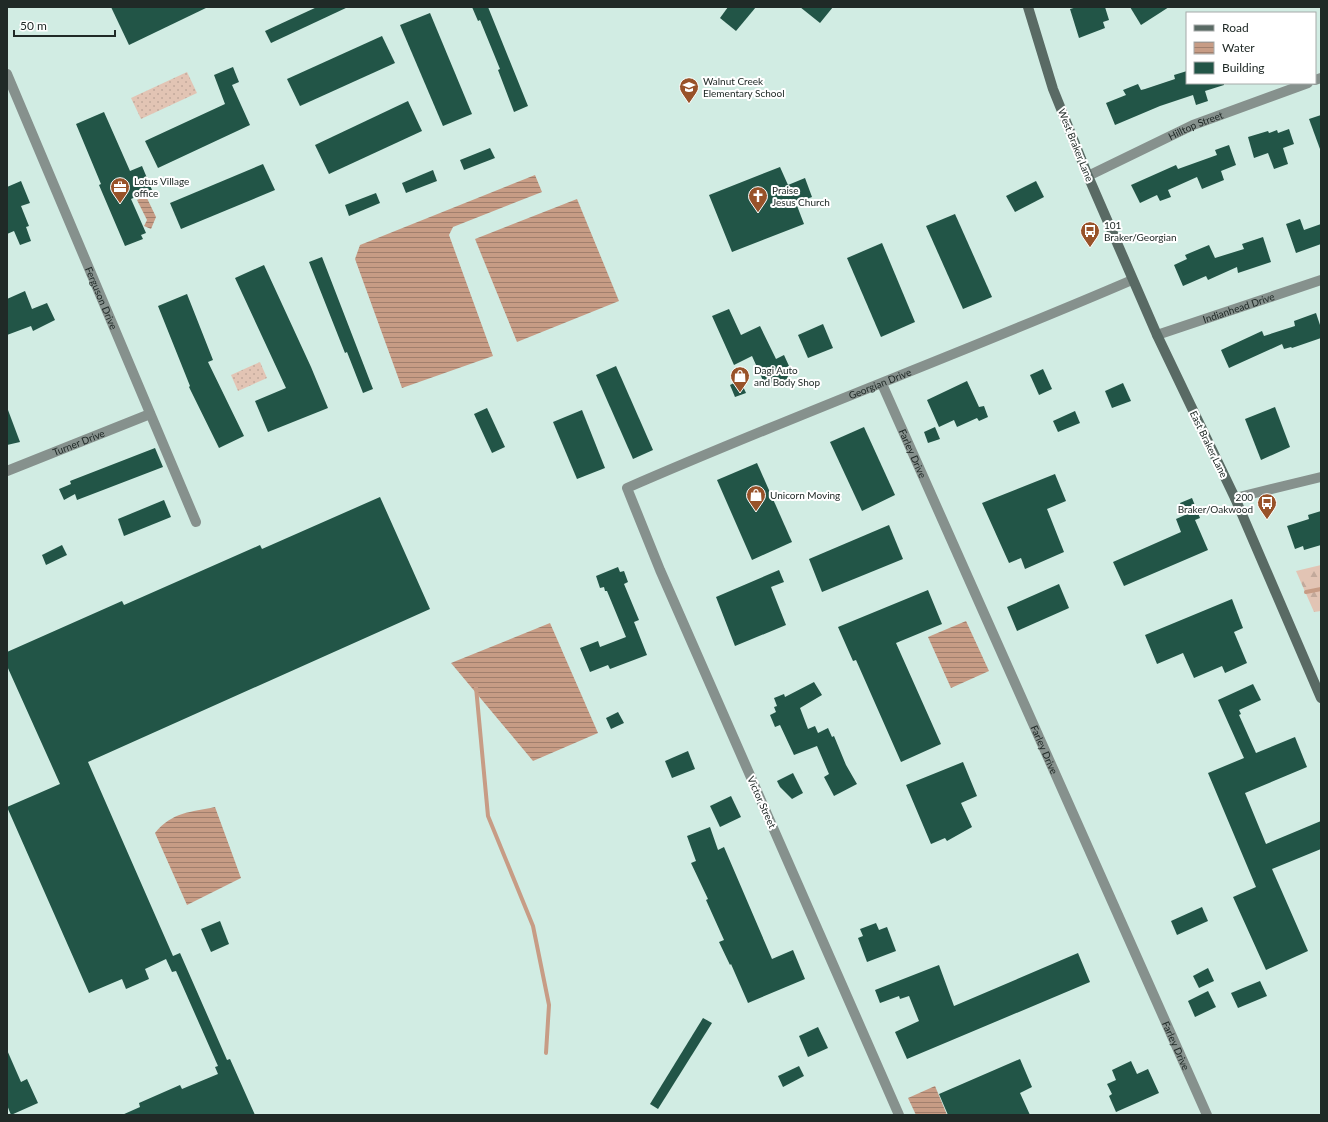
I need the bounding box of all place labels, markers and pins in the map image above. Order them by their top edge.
place label: Walnut Creek Elementary School [703,75,785,99]
school or university icon: Walnut Creek Elementary School [678,76,700,104]
place label: Lotus Village office [134,175,189,199]
office icon: Lotus Village office [109,176,131,204]
place label: Praise Jesus Church [772,184,830,208]
church icon: Praise Jesus Church [747,185,769,213]
place label: 101 Braker/Georgian [1104,219,1177,243]
bus stop icon: 101 Braker/Georgian [1079,220,1101,248]
place label: Dagi Auto and Body Shop [754,364,820,388]
shop icon: Dagi Auto and Body Shop [729,365,751,393]
shop icon: Unicorn Moving [745,484,767,512]
place label: Unicorn Moving [770,489,840,501]
place label: 200 Braker/Oakwood [1178,491,1253,515]
bus stop icon: 200 Braker/Oakwood [1256,492,1278,520]

